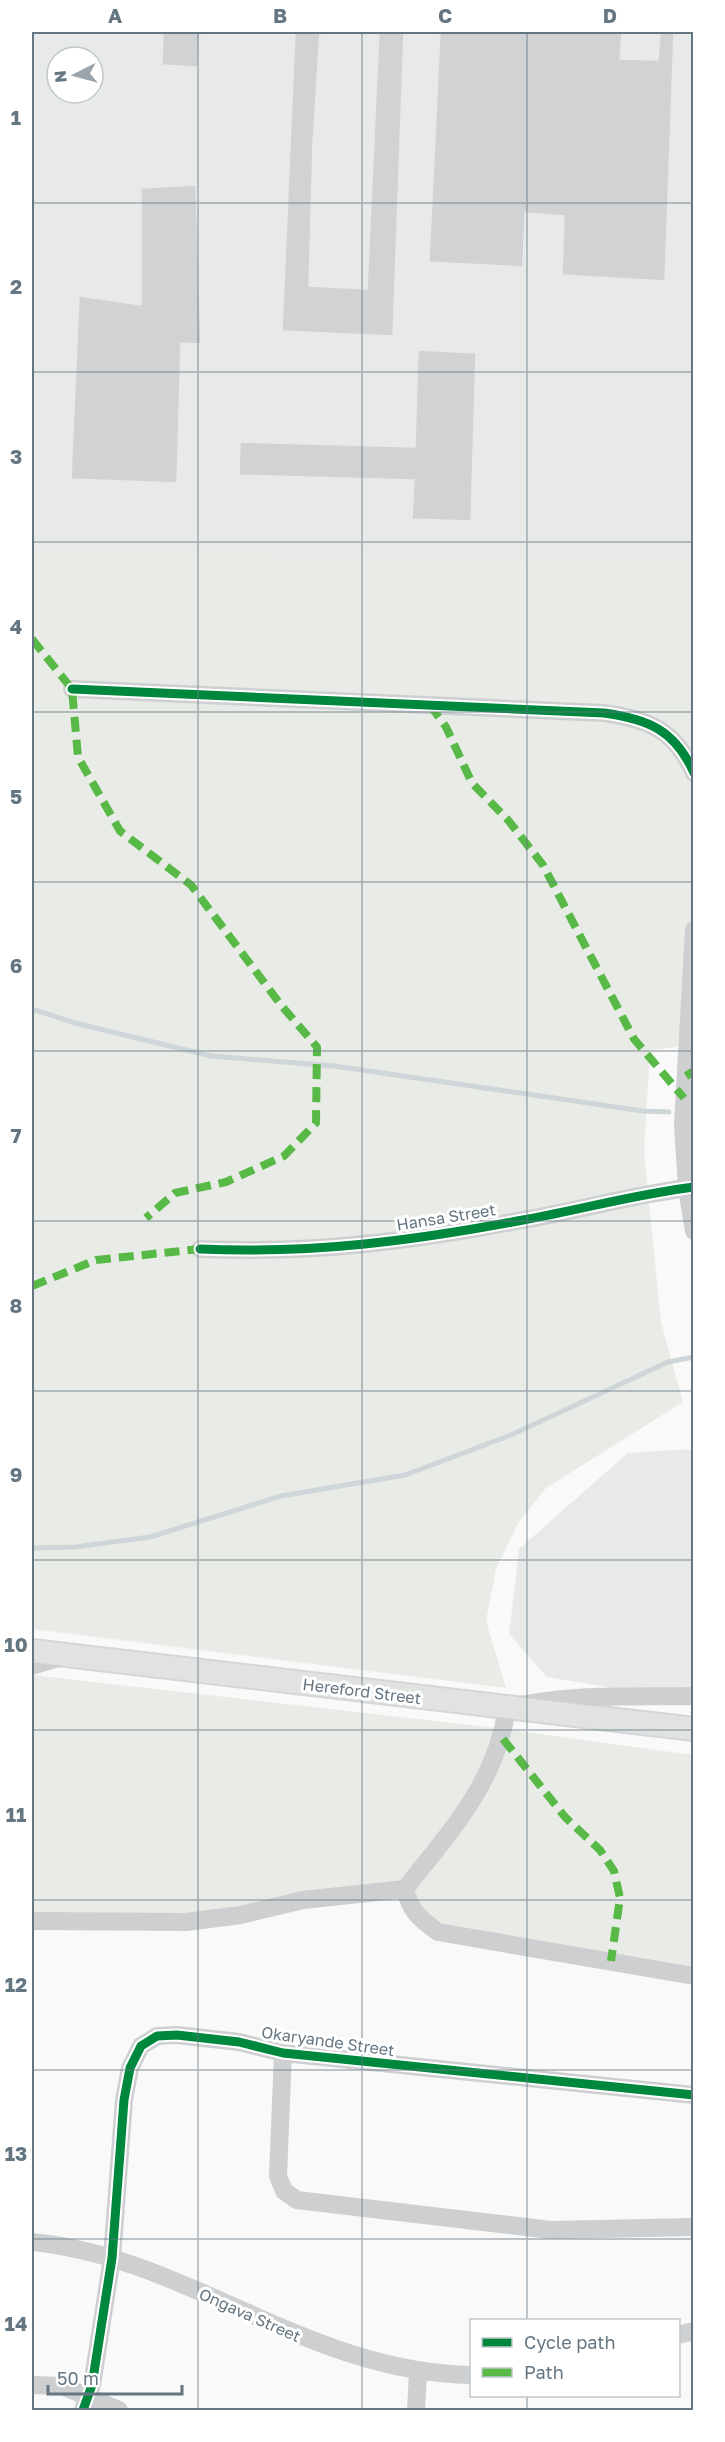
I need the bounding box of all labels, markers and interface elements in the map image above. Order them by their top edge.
text: A [108,3,122,27]
text: B [273,3,287,27]
text: C [438,3,452,27]
text: D [603,3,617,27]
north arrow [45,45,105,105]
text: N [50,69,71,84]
text: 1 [11,105,21,129]
text: 2 [10,274,22,298]
text: 3 [10,444,22,468]
text: 4 [10,614,22,638]
text: 5 [10,784,22,808]
text: 6 [10,953,22,977]
text: 7 [11,1123,22,1147]
street label: Hansa Street [395,1199,497,1235]
text: 8 [10,1293,22,1317]
text: 9 [10,1462,22,1486]
text: 10 [4,1632,28,1656]
street label: Hereford Street [302,1674,422,1708]
text: 11 [6,1802,26,1826]
text: 12 [5,1972,27,1996]
street label: Okaryande Street [260,2022,396,2060]
text: 13 [5,2141,27,2165]
street label: Ongava Street [196,2284,304,2346]
text: 14 [5,2311,27,2335]
legend [470,2319,680,2397]
text: Cycle path [524,2331,616,2353]
scale bar [48,2358,182,2396]
text: Path [524,2361,564,2383]
text: 50 m [57,2367,99,2389]

